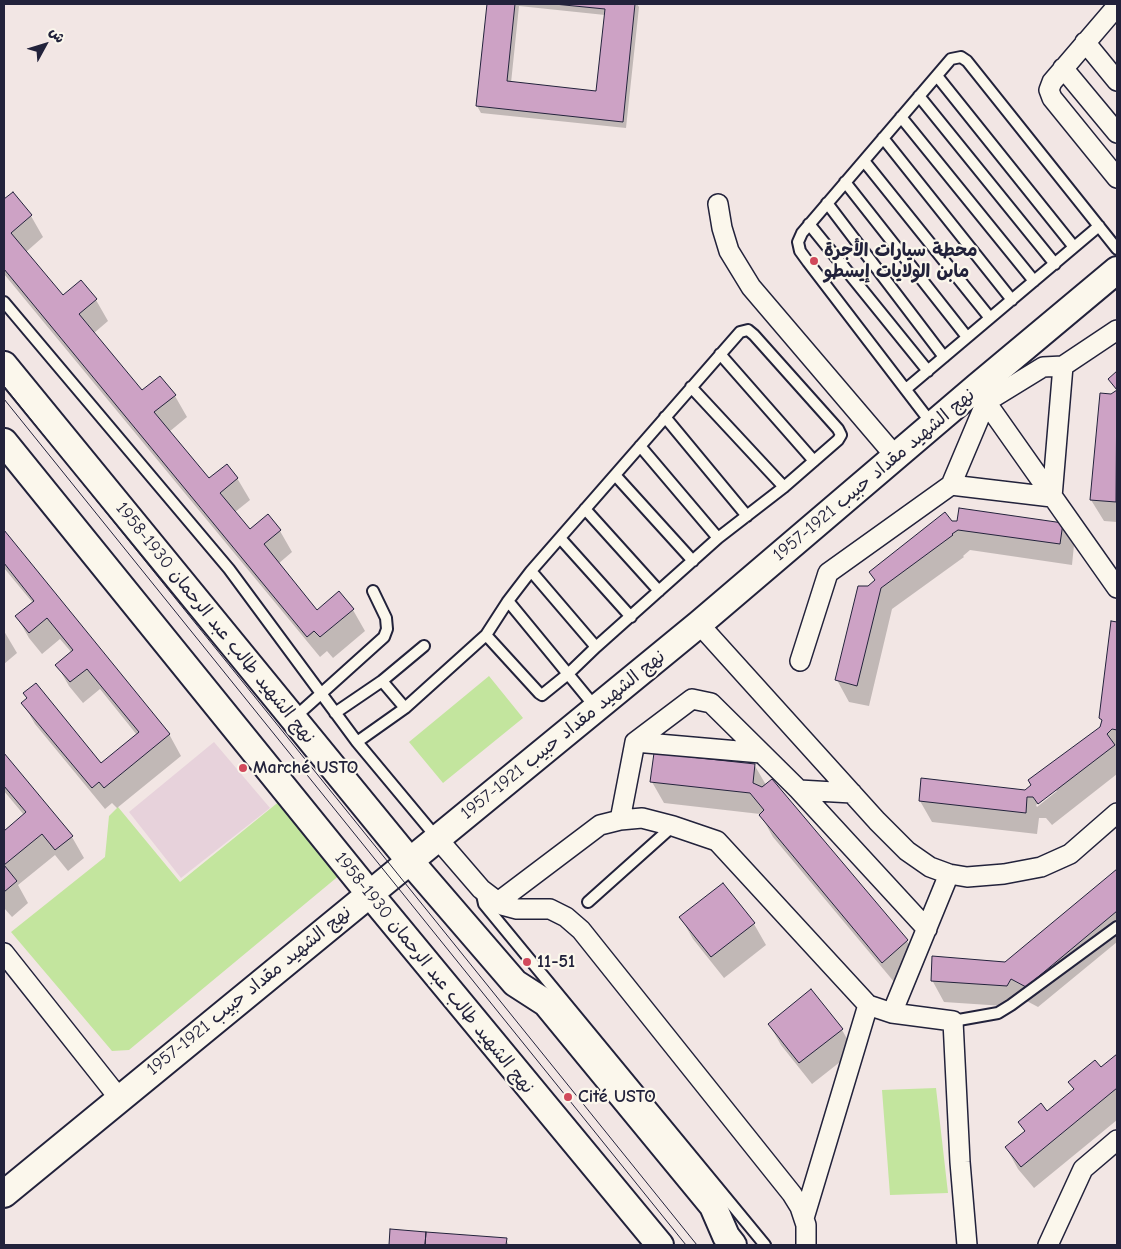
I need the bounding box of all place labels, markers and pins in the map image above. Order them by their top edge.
place label: محطة سيارات الأجرة مابن الولايات إيسطو [824,240,978,282]
marker: محطة سيارات الأجرة مابن الولايات إيسطو [808,255,820,267]
place label: Marché USTO [253,757,358,779]
marker: Marché USTO [237,762,249,774]
place label: 11-51 [537,951,575,973]
marker: 11-51 [521,956,533,968]
place label: Cité USTO [578,1086,656,1108]
marker: Cité USTO [562,1091,574,1103]

